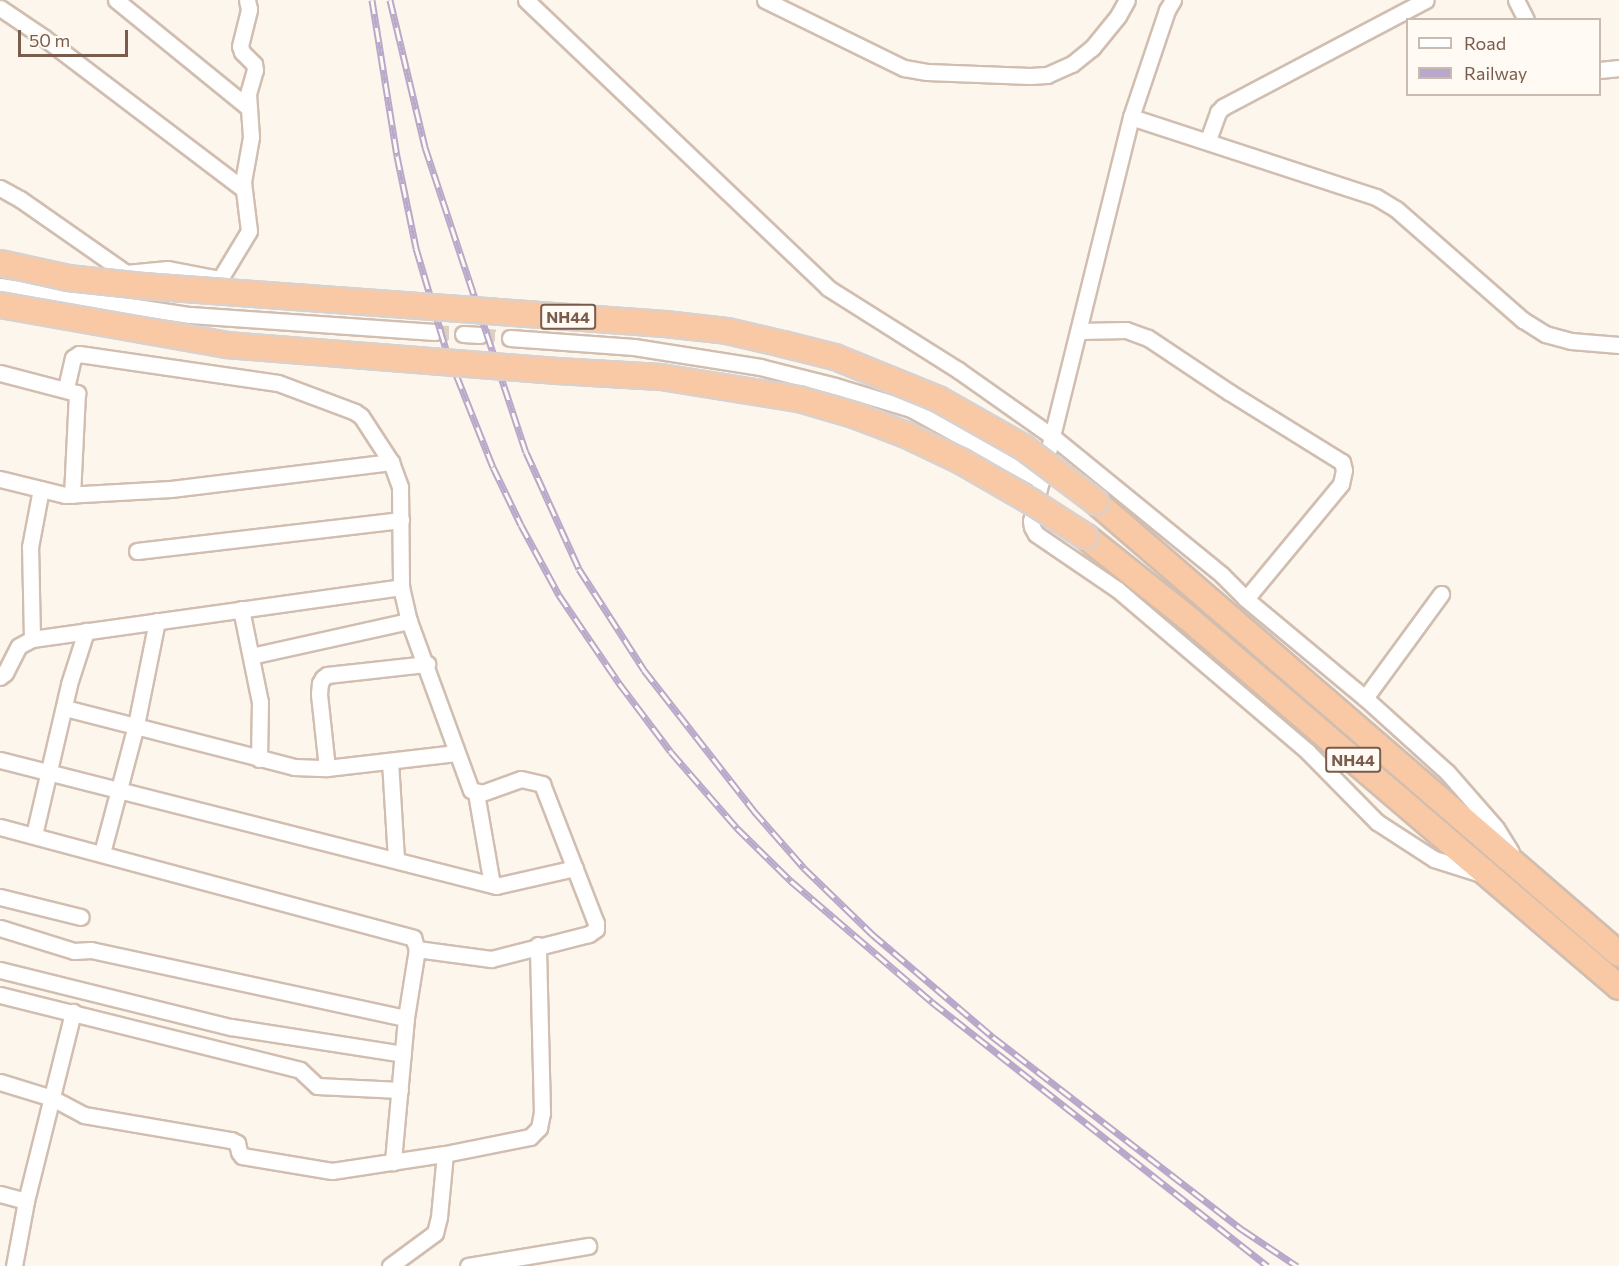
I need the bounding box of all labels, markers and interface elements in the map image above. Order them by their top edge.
scale bar [21,18,130,56]
legend [1406,18,1601,96]
text: 50 m [29,29,70,51]
text: Road [1464,32,1506,54]
text: Railway [1464,62,1527,84]
road number: NH44 [540,304,596,330]
road number: NH44 [1324,747,1382,773]

